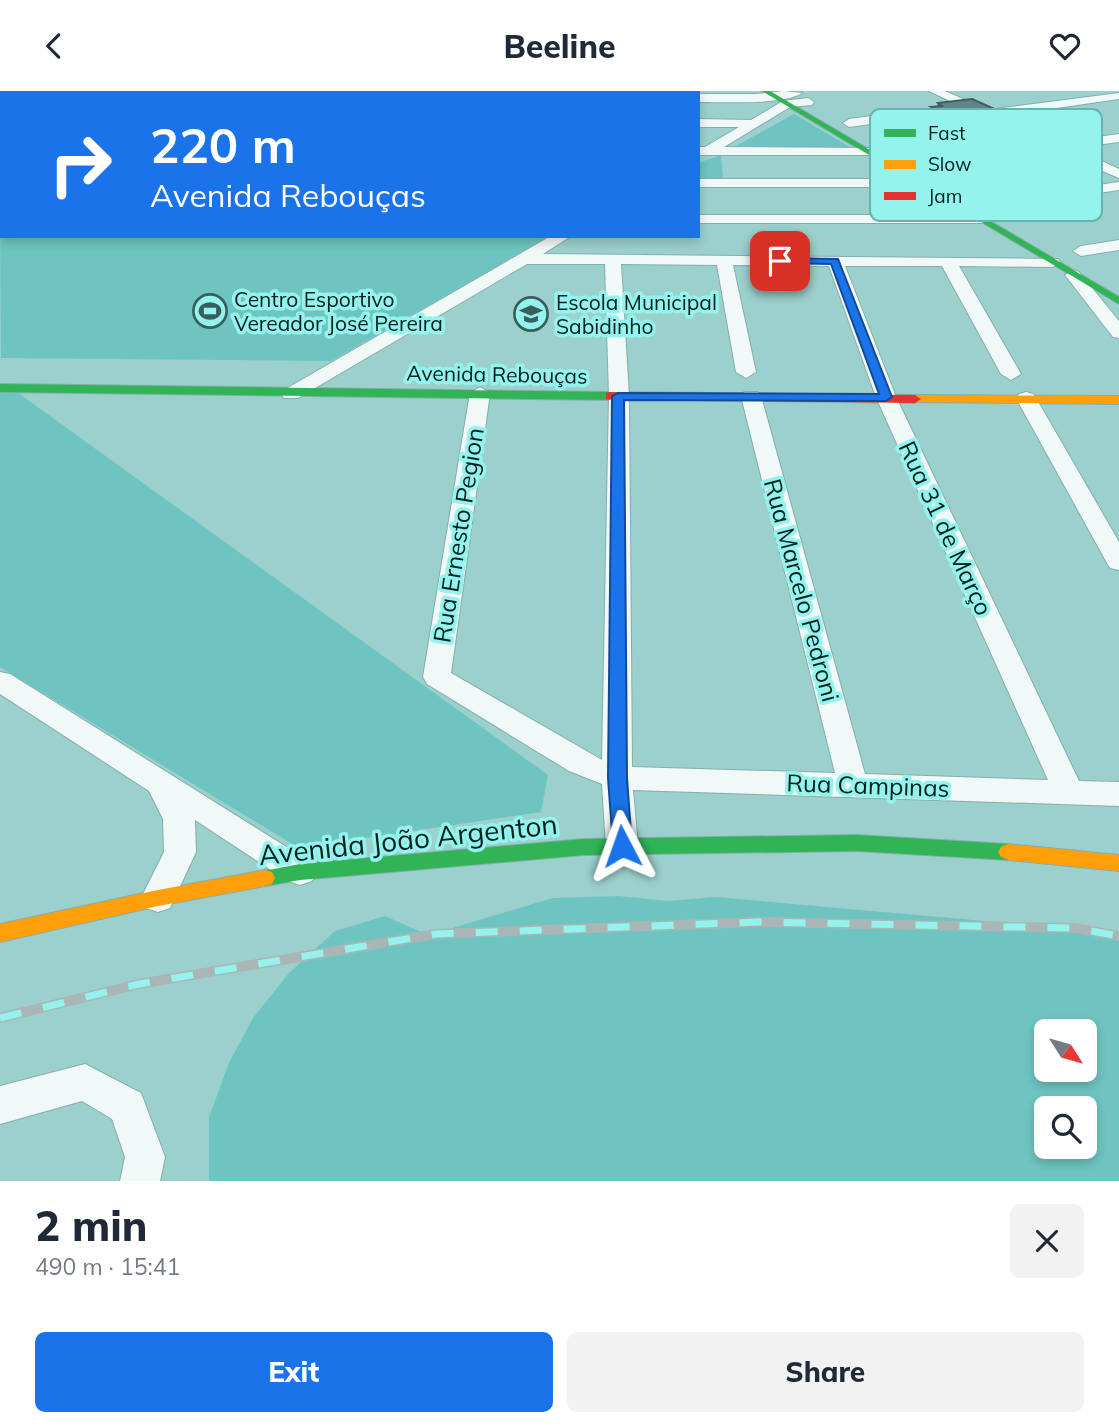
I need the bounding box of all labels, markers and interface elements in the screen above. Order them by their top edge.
text: Beeline [503,26,616,66]
icon: back [35,27,73,65]
icon: heart [1046,27,1084,65]
legend [870,109,1102,221]
text: 220 m [150,114,296,175]
icon: right [35,119,126,210]
text: Fast [928,121,966,145]
text: Slow [928,152,972,176]
text: Avenida Rebouças [150,175,426,215]
text: Jam [928,184,962,208]
pin [750,231,810,291]
icon: arrive [761,242,799,280]
place label: Centro Esportivo Vereador José Pereira [234,286,443,336]
place label: Escola Municipal Sabidinho [556,289,717,339]
sports icon: Centro Esportivo Vereador José Pereira [191,292,229,330]
school or university icon: Escola Municipal Sabidinho [512,295,550,333]
street label: Avenida Rebouças [406,359,588,389]
street label: Rua Ernesto Pegion [426,425,490,645]
street label: Rua 31 de Março [893,436,999,620]
street label: Rua Marcelo Pedroni [758,475,846,705]
street label: Rua Campinas [786,767,950,803]
street label: Avenida João Argenton [257,806,559,872]
position arrow [585,809,659,883]
north arrow [1034,1019,1097,1081]
map controls [1034,1019,1097,1159]
button: search [1034,1096,1097,1159]
text: 2 min [35,1199,148,1252]
button: close [1010,1204,1084,1278]
text: 490 m · 15:41 [35,1252,180,1281]
button: Exit [35,1332,553,1412]
button: Share [567,1332,1084,1412]

